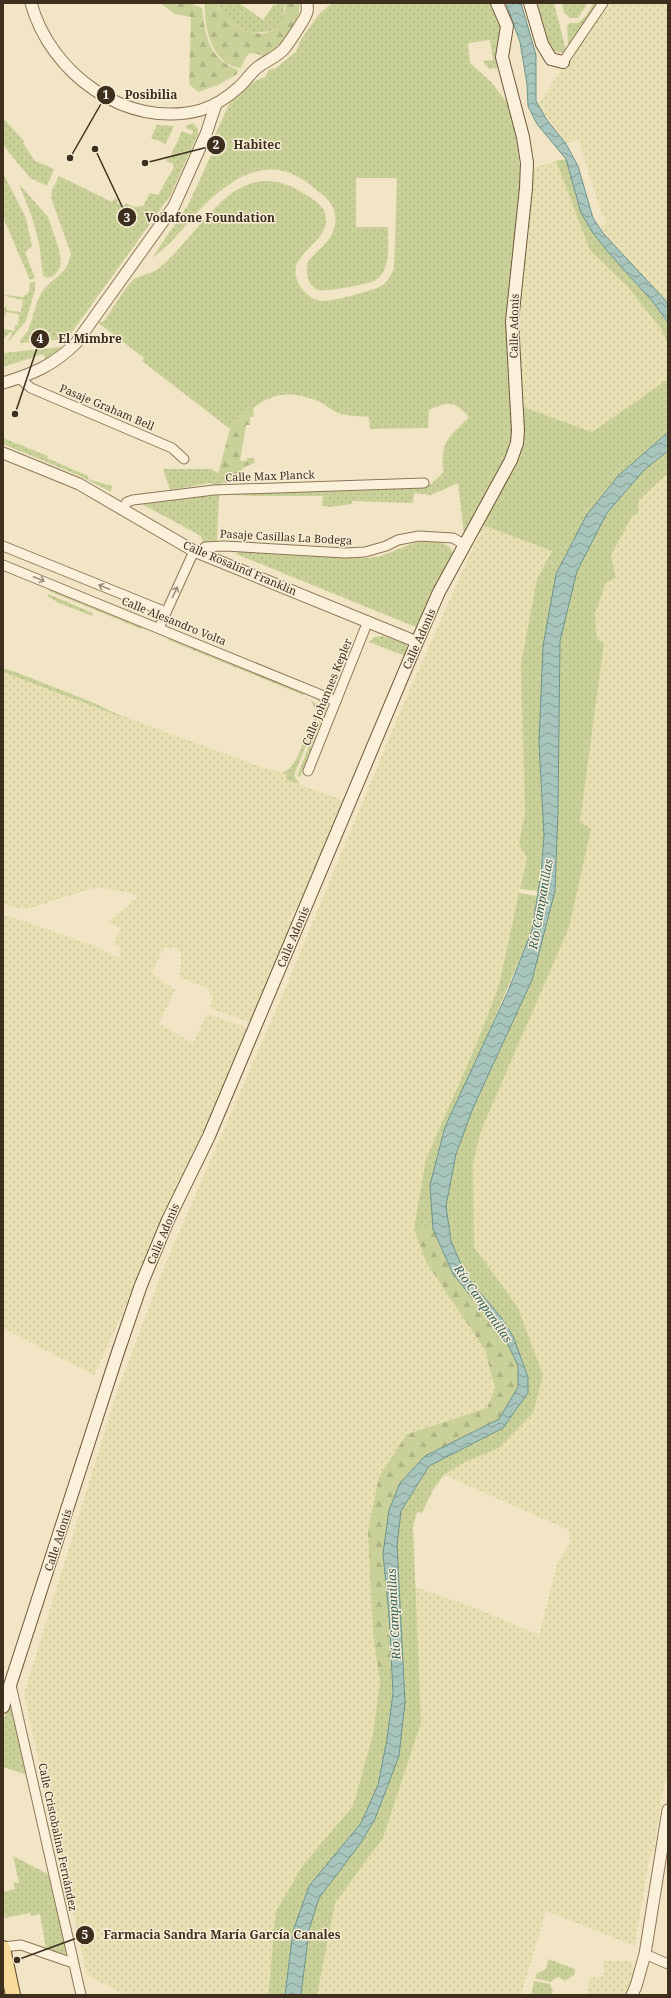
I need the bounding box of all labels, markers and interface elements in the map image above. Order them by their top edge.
callout: Posibilia [96,83,185,107]
text: 1 [103,86,110,103]
text: Posibilia [125,86,177,103]
callout: Habitec [206,133,289,157]
text: 2 [213,136,220,153]
text: Habitec [233,136,281,153]
callout: Vodafone Foundation [117,205,283,229]
text: 3 [124,209,131,226]
text: Vodafone Foundation [145,209,275,226]
street label: Calle Adonis [505,293,522,358]
callout: El Mimbre [30,327,130,351]
text: 4 [37,330,44,347]
text: El Mimbre [58,330,122,347]
street label: Pasaje Graham Bell [58,380,157,433]
street label: Calle Max Planck [225,466,315,485]
street label: Pasaje Casillas La Bodega [219,526,353,547]
street label: Calle Rosalind Franklin [181,537,299,598]
one-way arrow [33,576,45,584]
one-way arrow [98,583,110,590]
one-way arrow [172,587,179,599]
street label: Calle Alesandro Volta [120,593,229,648]
street label: Calle Adonis [399,606,439,671]
street label: Calle Johannes Kepler [298,635,355,748]
water label: Río Campanillas [524,857,557,951]
street label: Calle Adonis [273,904,312,970]
street label: Calle Adonis [143,1201,182,1267]
water label: Río Campanillas [450,1261,517,1346]
street label: Calle Adonis [40,1507,75,1573]
water label: Río Campanillas [383,1568,404,1661]
street label: Calle Cristobalina Fernández [35,1762,82,1912]
callout: Farmacia Sandra María García Canales [75,1923,348,1947]
text: 5 [82,1926,89,1943]
text: Farmacia Sandra María García Canales [104,1926,341,1943]

